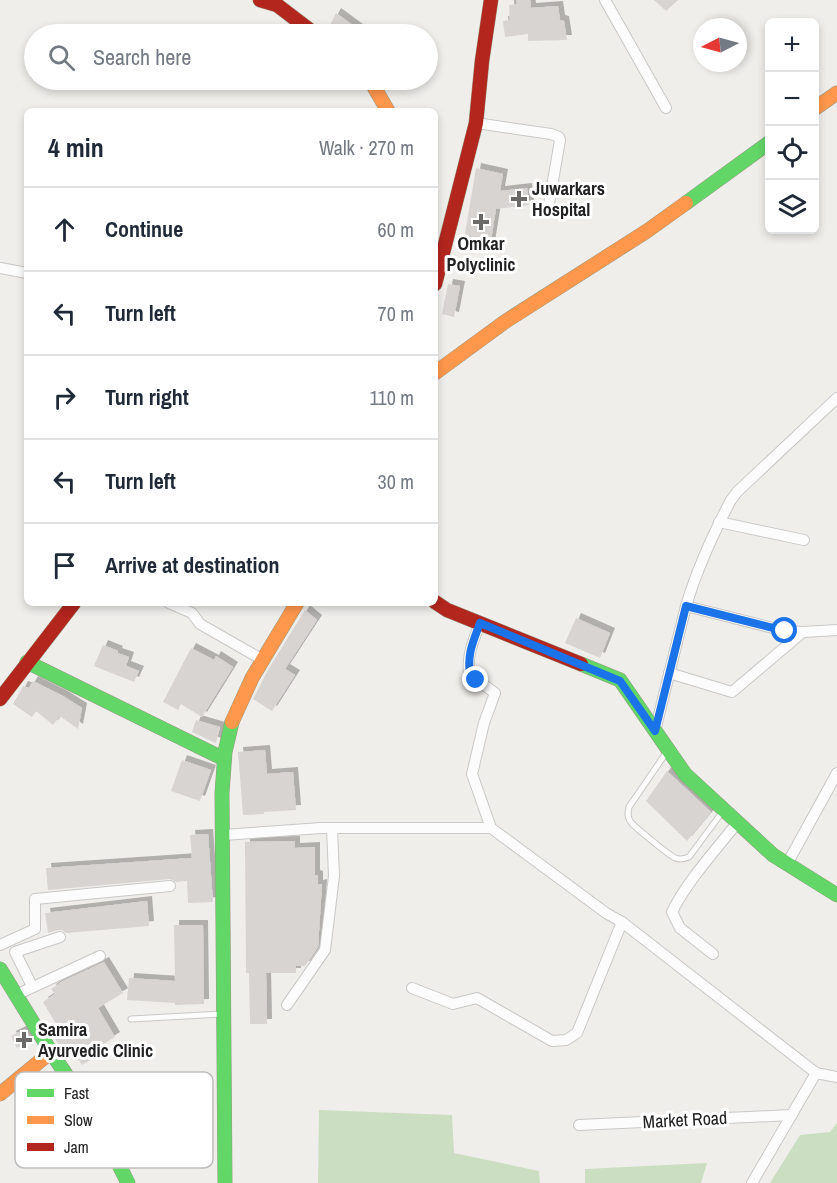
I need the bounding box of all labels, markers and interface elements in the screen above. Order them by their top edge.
north arrow [693,18,747,72]
map controls [765,18,819,234]
button: + [765,18,819,72]
search box [24,24,438,90]
icon: search [45,41,78,74]
text: Search here [93,42,191,72]
button: − [765,72,819,126]
button: locate [765,126,819,180]
text: 4 min [48,130,104,165]
text: Walk · 270 m [319,134,414,161]
place label: Juwarkars Hospital [532,176,605,222]
button: layers [765,180,819,234]
marker: Juwarkars Hospital [510,190,528,208]
icon: ahead [48,213,81,246]
marker: Omkar Polyclinic [472,213,490,231]
text: Continue [105,214,183,244]
text: 60 m [378,216,414,243]
place label: Omkar Polyclinic [447,231,515,277]
icon: left [48,297,81,330]
text: Turn left [105,298,176,328]
text: 70 m [378,300,414,327]
icon: right [48,381,81,414]
text: Turn right [105,382,189,412]
text: 110 m [370,384,414,411]
icon: left [48,465,81,498]
text: Turn left [105,466,176,496]
text: 30 m [378,468,414,495]
icon: arrive [48,549,81,582]
text: Arrive at destination [105,550,279,580]
route start [771,617,797,643]
route end [462,666,488,692]
place label: Samira Ayurvedic Clinic [38,1017,153,1063]
marker: Samira Ayurvedic Clinic [15,1031,33,1049]
legend [15,1072,213,1168]
text: Fast [64,1082,89,1104]
street label: Market Road [642,1105,728,1134]
text: Slow [64,1109,93,1131]
text: Jam [64,1136,89,1158]

